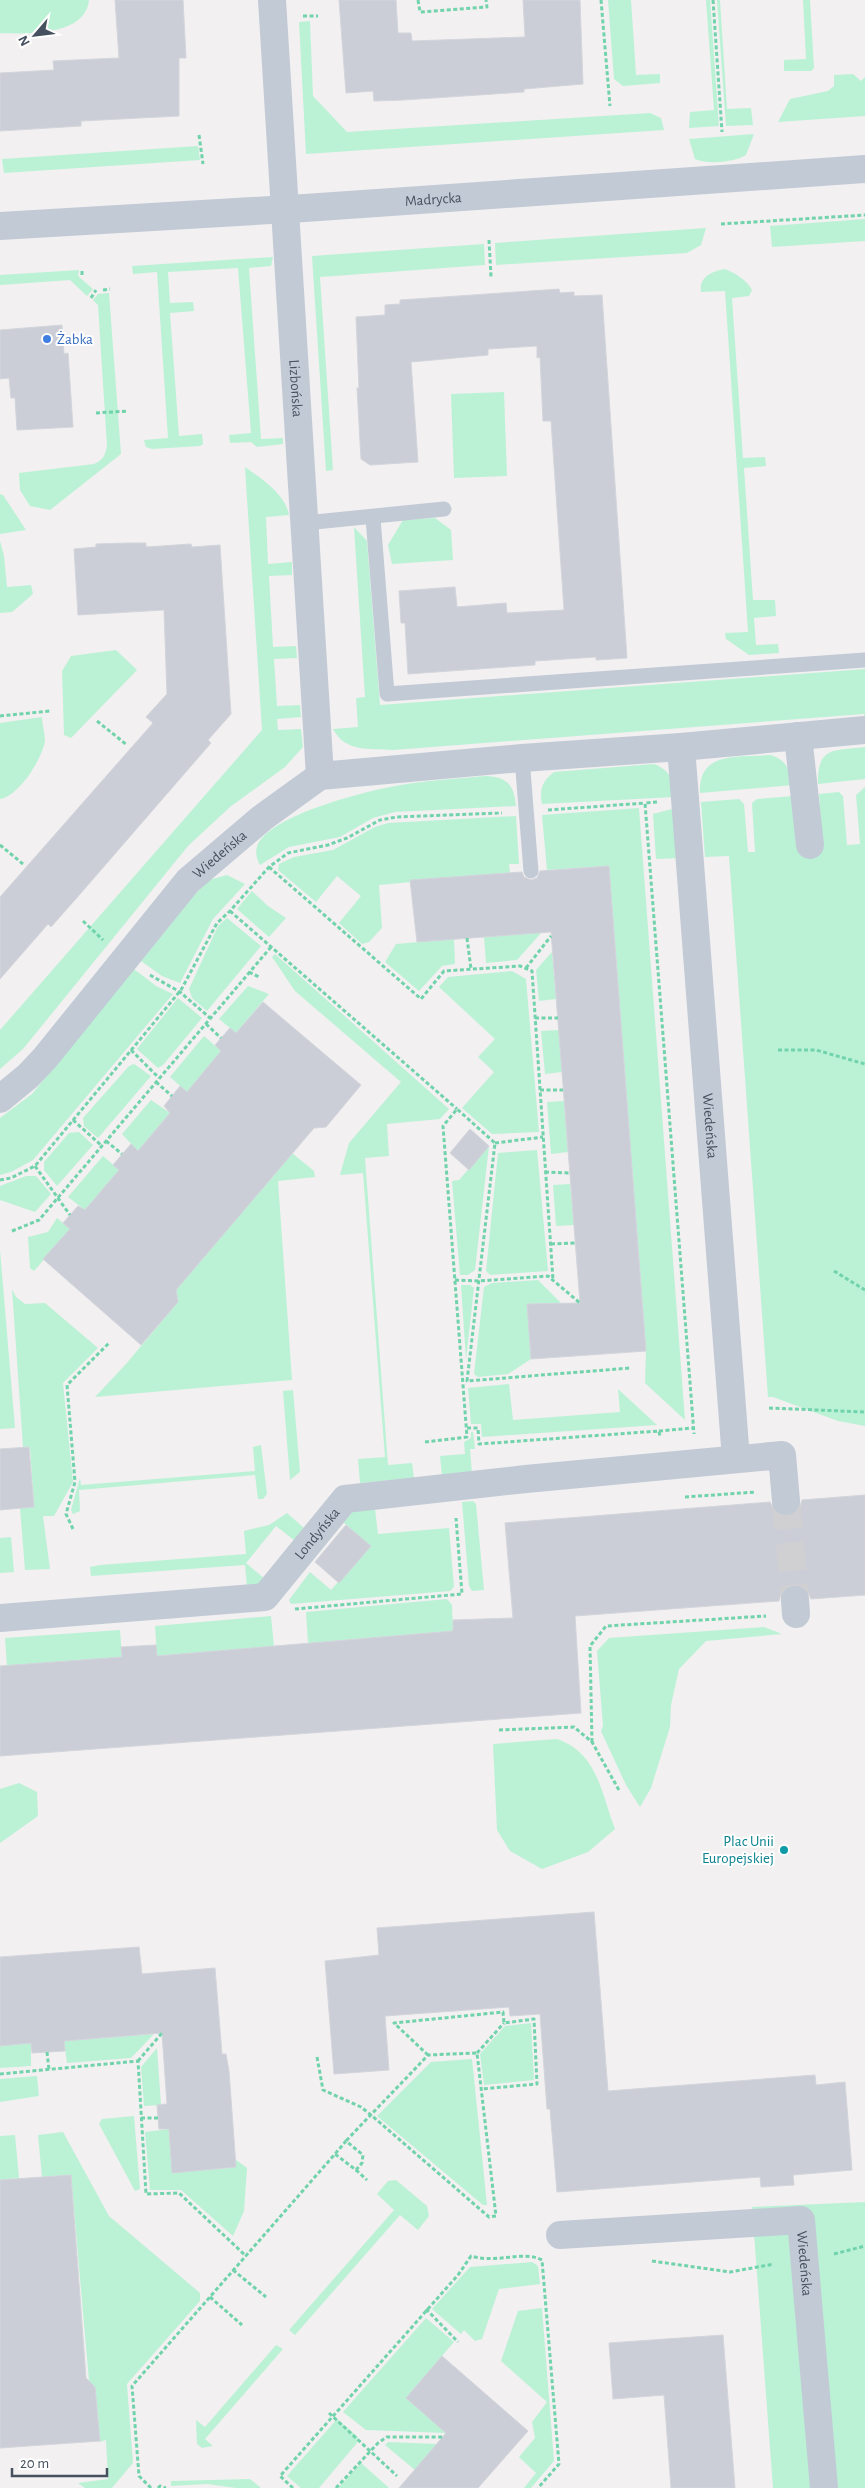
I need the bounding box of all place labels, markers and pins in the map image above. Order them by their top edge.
place label: Żabka [57,330,93,347]
marker: Żabka [41,333,53,345]
place label: Plac Unii Europejskiej [702,1834,774,1866]
marker: Plac Unii Europejskiej [778,1844,790,1856]

